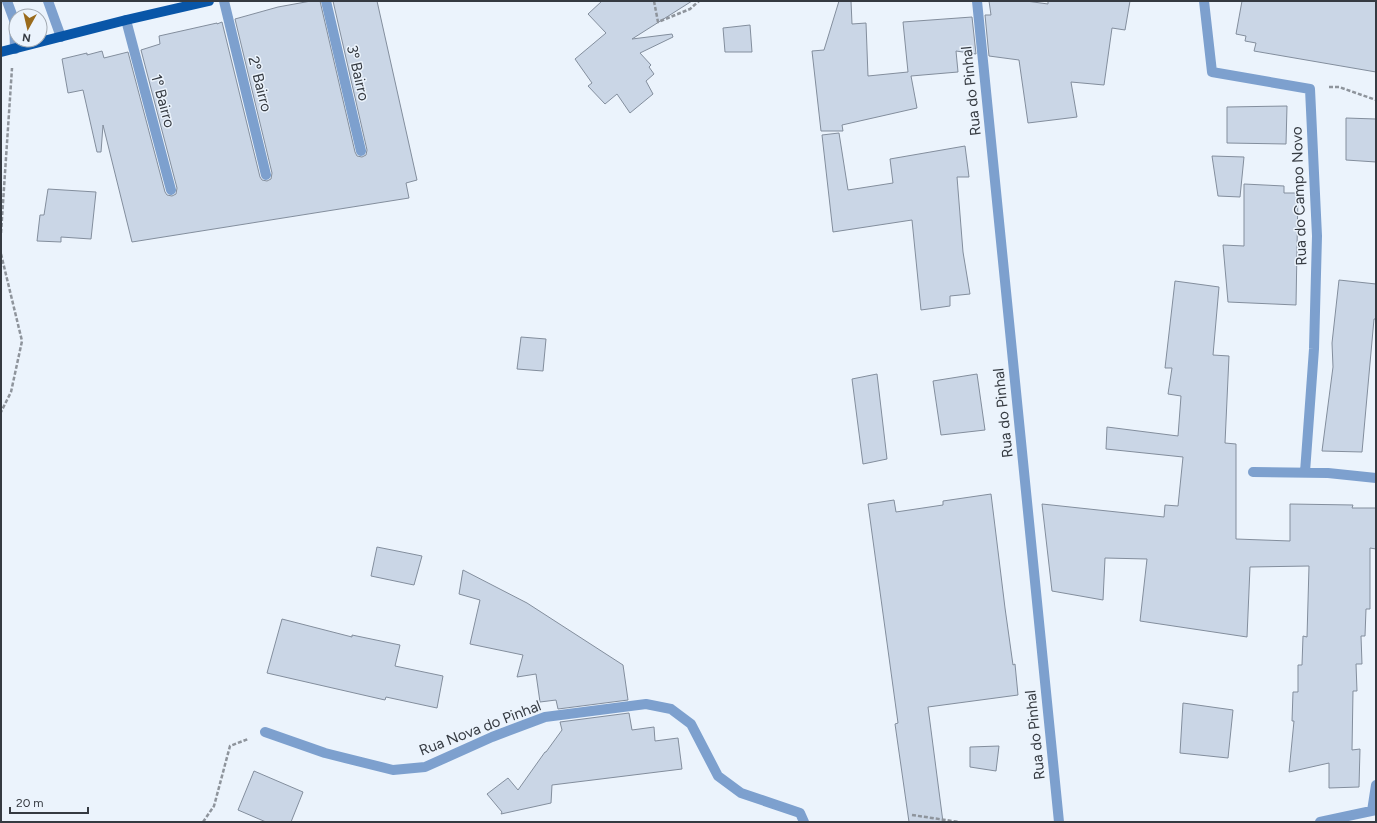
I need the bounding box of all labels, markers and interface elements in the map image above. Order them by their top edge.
north arrow [8,8,48,48]
text: N [22,30,32,44]
street label: 3º Bairro [343,43,373,103]
street label: Rua do Pinhal [957,45,985,137]
street label: 2º Bairro [244,54,276,114]
street label: 1º Bairro [147,72,179,130]
street label: Rua do Campo Novo [1288,126,1310,266]
street label: Rua do Pinhal [989,367,1017,459]
street label: Rua do Pinhal [1021,689,1049,781]
street label: Rua Nova do Pinhal [416,696,544,760]
scale bar [10,789,88,815]
text: 20 m [16,796,44,810]

